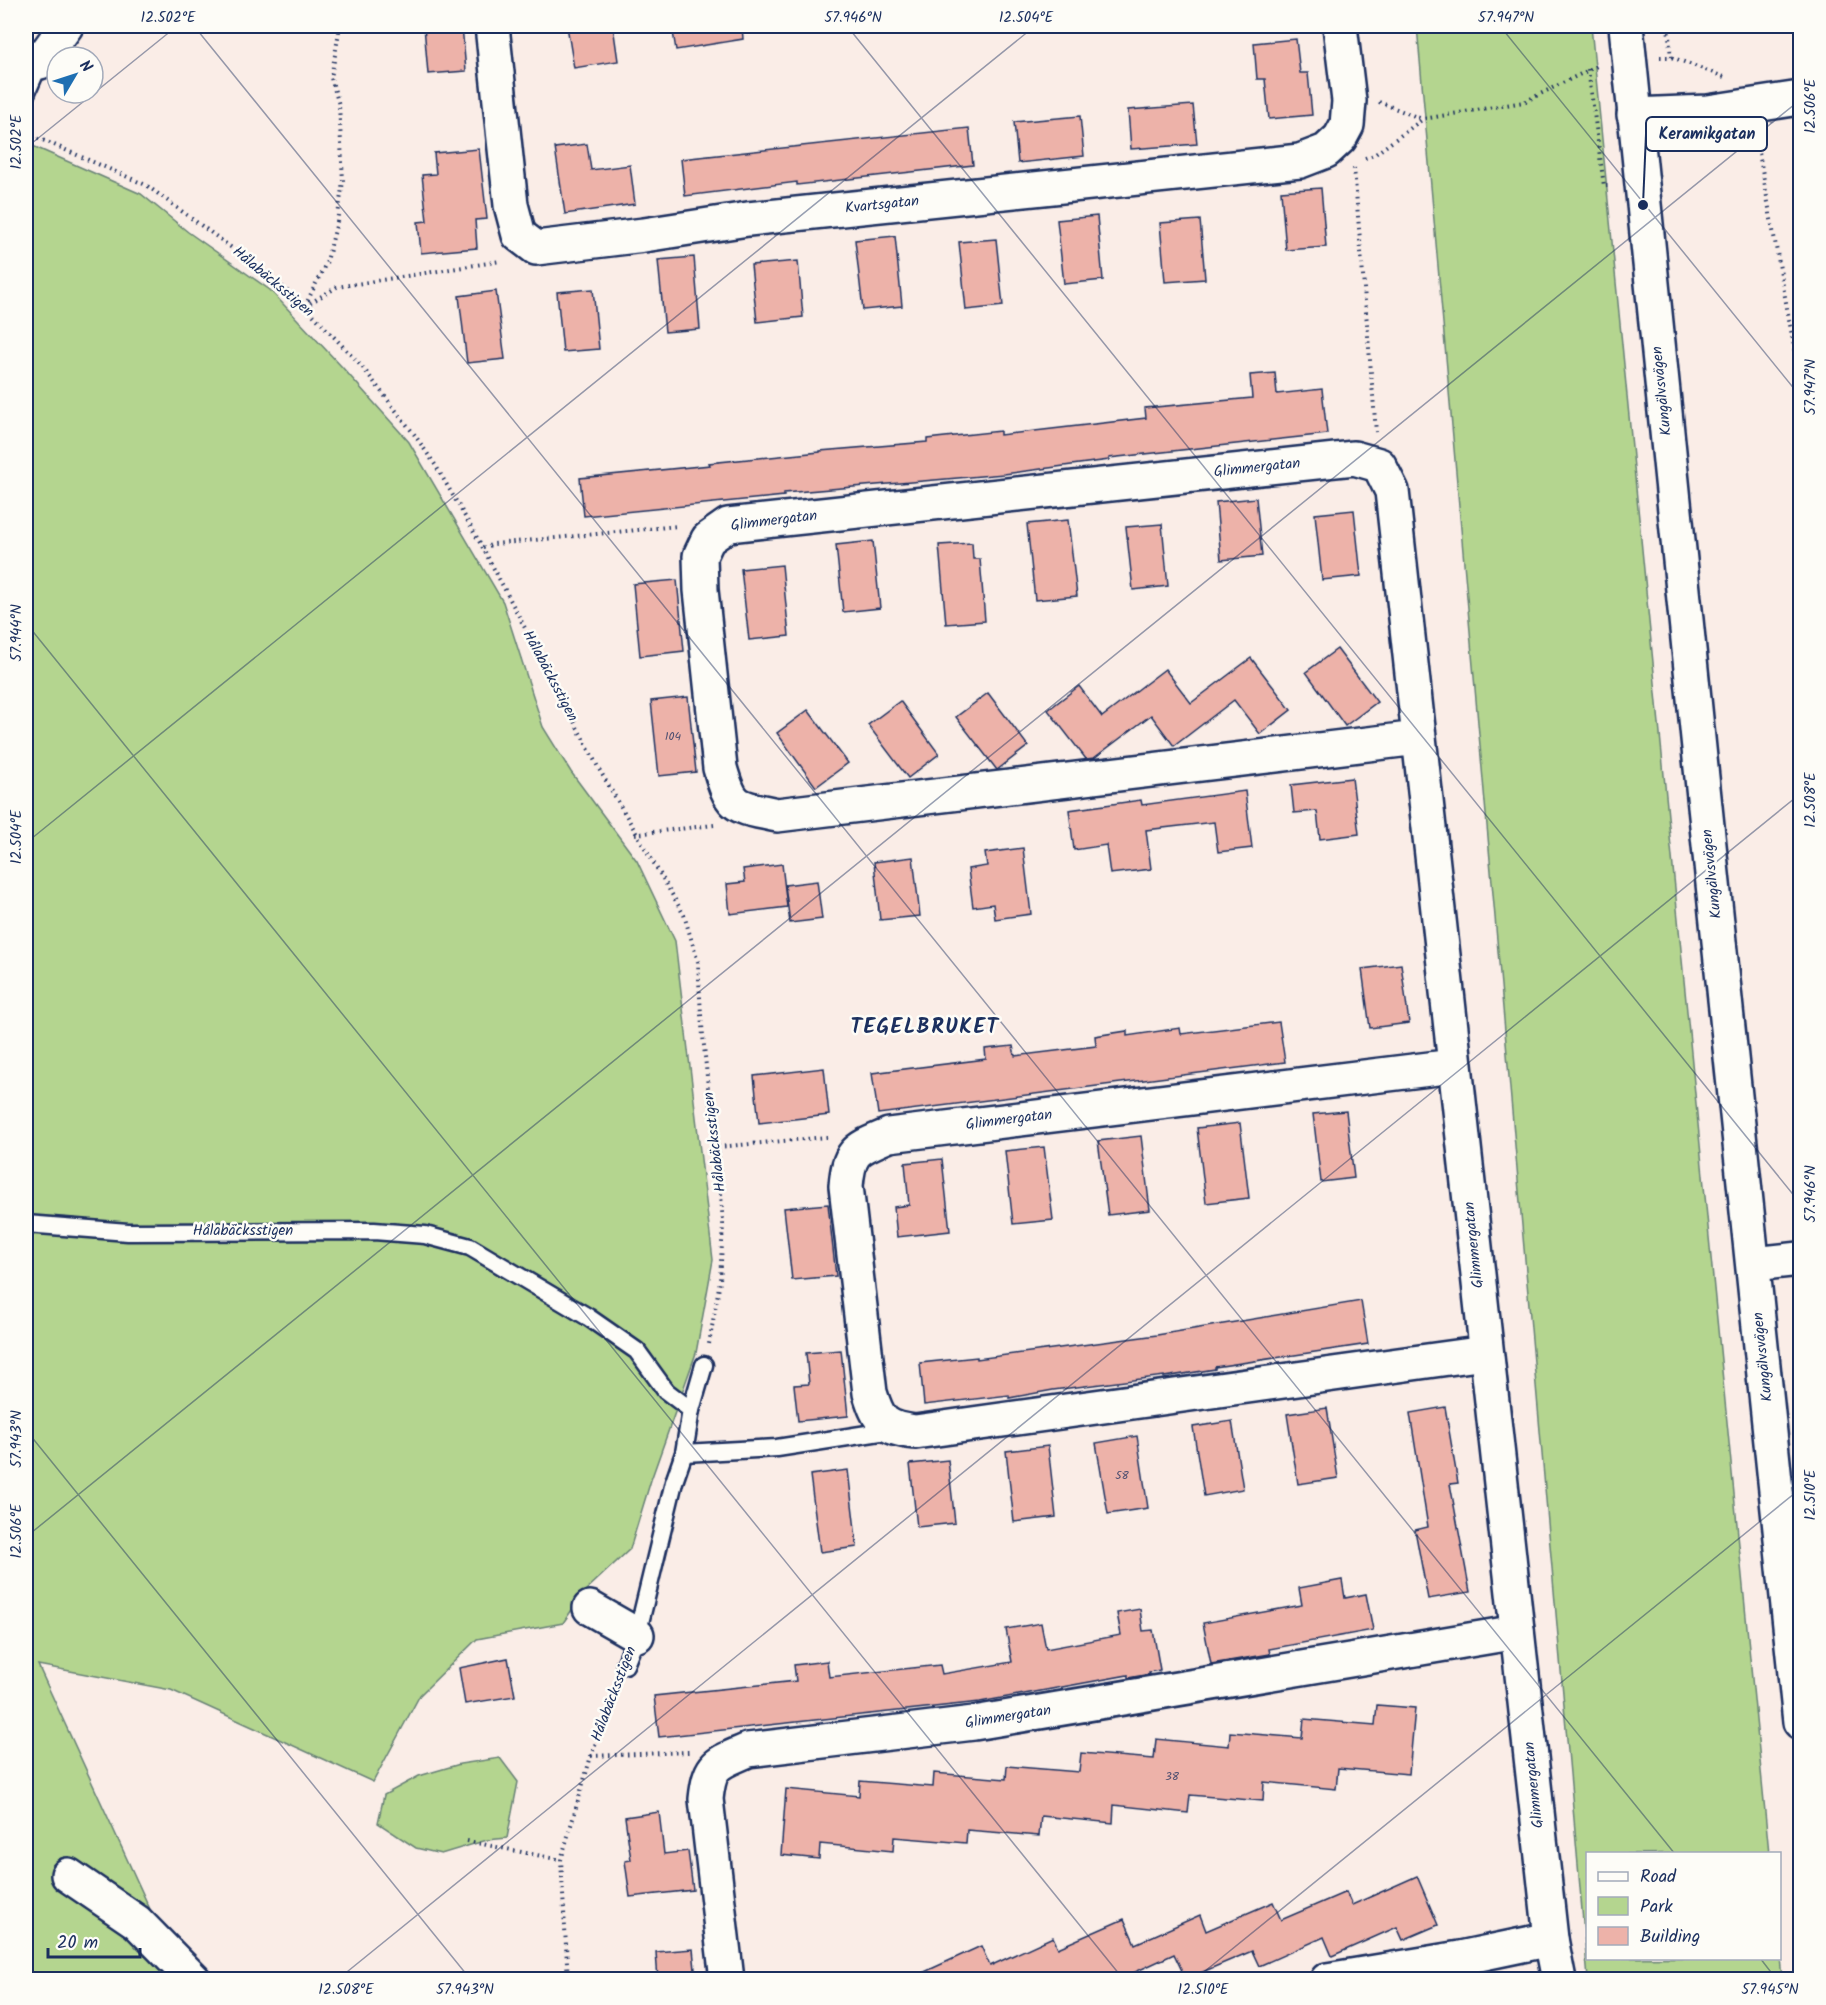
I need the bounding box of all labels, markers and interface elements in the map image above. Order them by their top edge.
text: 12.502°E [140,6,197,30]
text: 57.946°N [824,6,882,30]
text: 12.504°E [999,6,1055,30]
text: 57.947°N [1478,6,1534,30]
north arrow [45,45,105,105]
text: N [73,55,98,78]
text: 12.506°E [1799,77,1823,133]
text: 12.502°E [5,113,29,170]
callout: Keramikgatan [1646,117,1767,151]
text: Keramikgatan [1659,122,1755,147]
street label: Kvartsgatan [844,189,920,221]
street label: Hålabäcksstigen [227,240,319,324]
street label: Kungälvsvägen [1645,345,1679,437]
text: 57.947°N [1799,359,1823,415]
street label: Glimmergatan [1212,452,1302,484]
street label: Glimmergatan [729,504,819,538]
text: 57.944°N [5,604,29,662]
street label: Hålabäcksstigen [516,626,584,726]
house number: 104 [665,727,682,746]
text: 12.508°E [1799,771,1823,828]
text: 12.504°E [5,808,29,864]
street label: Kungälvsvägen [1695,828,1729,920]
district label: TEGELBRUKET [851,1011,1001,1044]
street label: Hålabäcksstigen [697,1091,733,1193]
street label: Glimmergatan [964,1103,1054,1137]
text: 57.946°N [1799,1165,1823,1223]
street label: Glimmergatan [1458,1200,1490,1290]
street label: Hålabäcksstigen [193,1219,293,1243]
street label: Kungälvsvägen [1746,1311,1780,1403]
text: 57.943°N [5,1410,29,1468]
house number: 58 [1115,1466,1130,1485]
text: 12.510°E [1799,1468,1823,1521]
text: 12.506°E [5,1502,29,1558]
street label: Hålabäcksstigen [585,1643,643,1745]
street label: Glimmergatan [963,1698,1053,1736]
street label: Glimmergatan [1518,1740,1550,1830]
house number: 38 [1165,1767,1180,1786]
legend [1586,1852,1781,1960]
text: Road [1640,1863,1677,1892]
text: Park [1640,1893,1673,1922]
scale bar [48,1921,140,1959]
text: Building [1640,1923,1700,1952]
text: 20 m [57,1929,98,1958]
text: 12.508°E [318,1978,375,2002]
text: 57.943°N [436,1978,494,2002]
text: 12.510°E [1177,1978,1230,2002]
text: 57.945°N [1741,1978,1799,2002]

